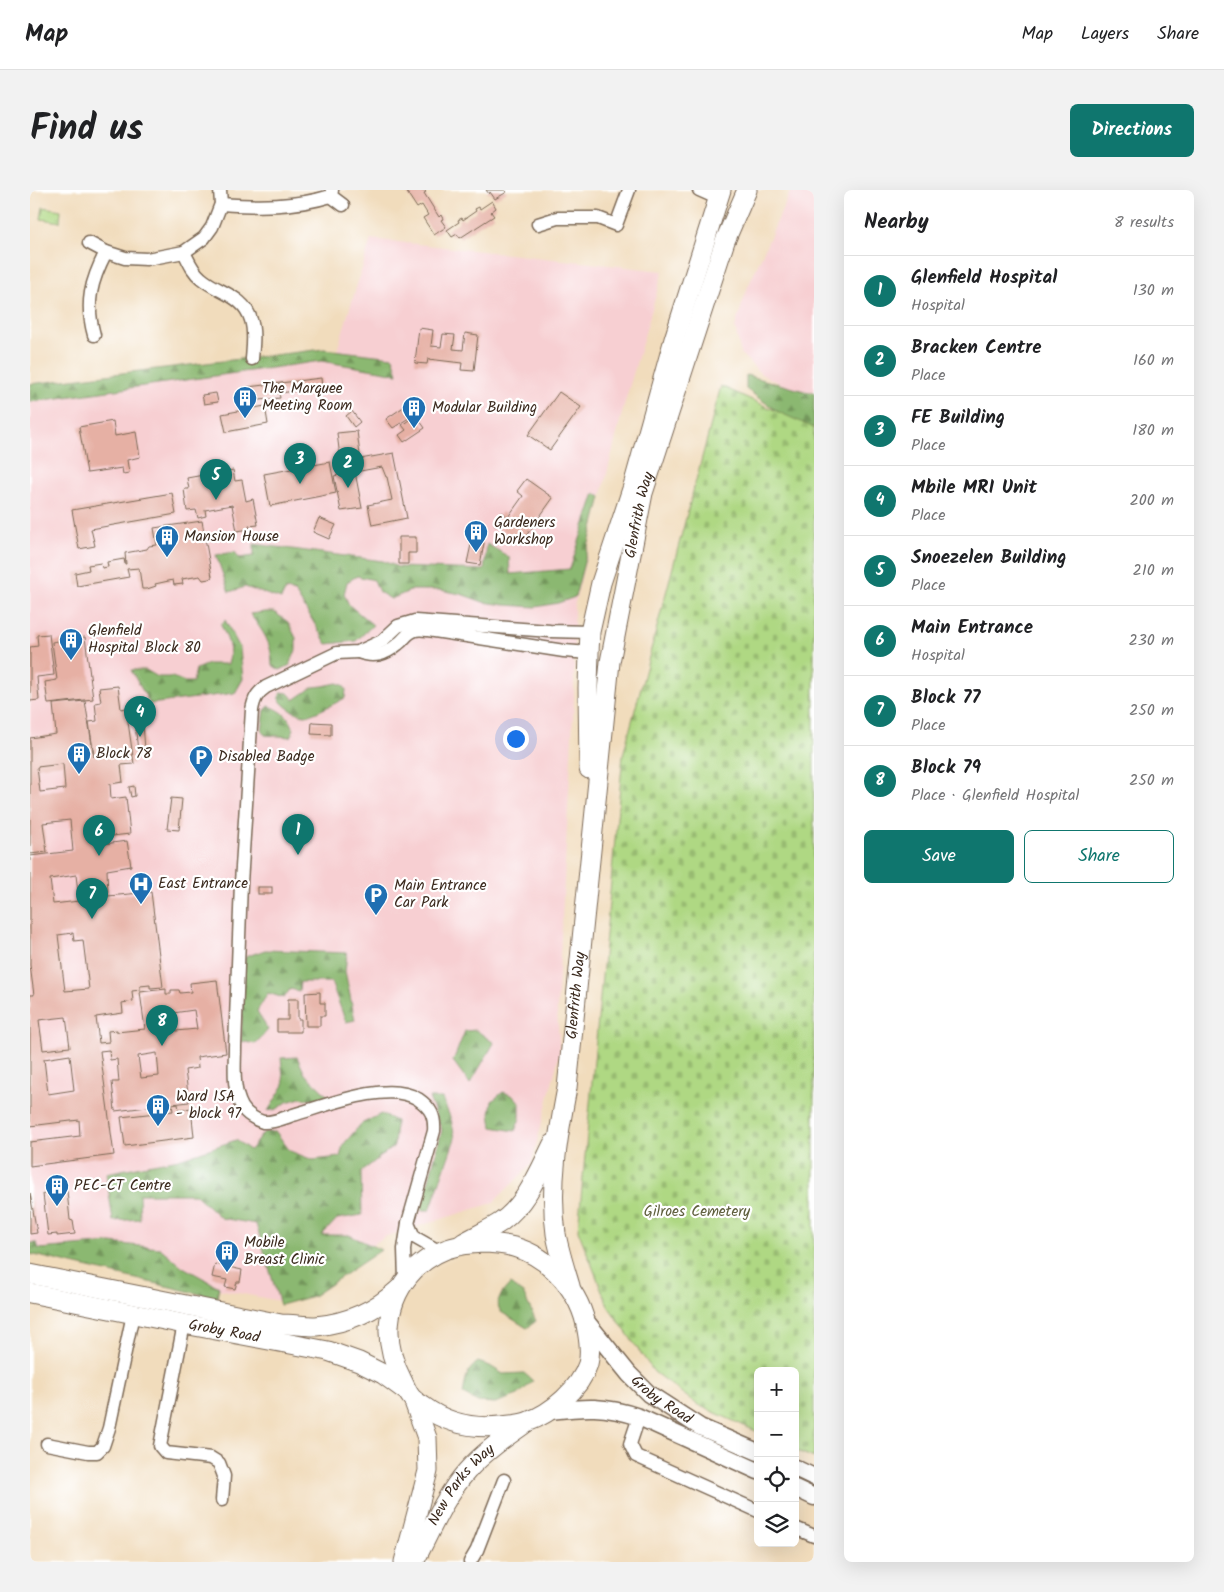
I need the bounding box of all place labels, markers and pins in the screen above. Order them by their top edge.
place label: The Marquee Meeting Room [262,377,352,418]
building icon: The Marquee Meeting Room [232,385,258,419]
building icon: Modular Building [401,395,427,429]
place label: Modular Building [432,396,537,420]
pin: 3 [284,443,316,484]
pin: 2 [332,447,364,488]
pin: 5 [200,459,232,500]
place label: Gardeners Workshop [494,511,556,552]
building icon: Gardeners Workshop [463,519,489,553]
building icon: Mansion House [154,524,180,558]
place label: Mansion House [184,525,279,549]
place label: Glenfield Hospital Block 80 [88,619,201,660]
building icon: Glenfield Hospital Block 80 [58,627,84,661]
pin: 4 [124,696,156,737]
building icon: Block 78 [66,741,92,775]
place label: Block 78 [96,742,153,766]
parking icon: Disabled Badge [188,744,214,778]
place label: Disabled Badge [218,745,315,769]
pin: 1 [282,814,314,855]
pin: 6 [83,815,115,856]
hospital icon: East Entrance [128,871,154,905]
place label: East Entrance [158,872,248,896]
place label: Main Entrance Car Park [394,874,487,915]
pin: 7 [76,878,108,919]
parking icon: Main Entrance Car Park [363,882,389,916]
pin: 8 [146,1005,178,1046]
place label: Ward 15A - block 97 [176,1085,242,1126]
building icon: Ward 15A - block 97 [145,1093,171,1127]
building icon: PEC-CT Centre [44,1173,70,1207]
place label: PEC-CT Centre [74,1174,171,1198]
place label: Mobile Breast Clinic [244,1231,325,1272]
building icon: Mobile Breast Clinic [214,1239,240,1273]

